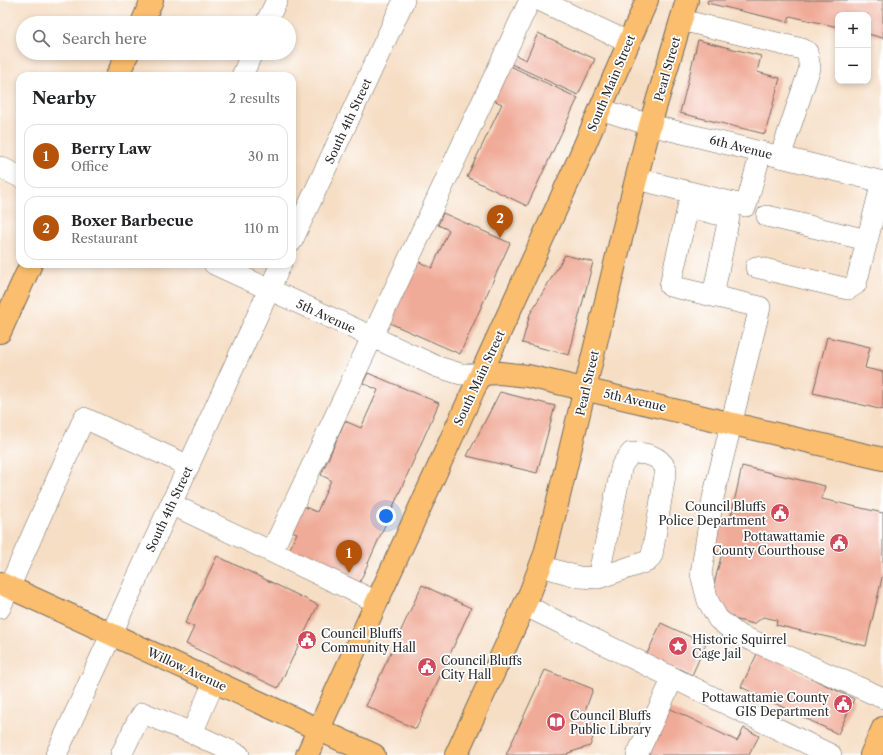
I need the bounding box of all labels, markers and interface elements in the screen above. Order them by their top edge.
map controls [835,12,871,84]
button: + [835,12,871,48]
search box [16,16,296,60]
icon: search [30,27,52,49]
text: Search here [62,29,147,48]
street label: South Main Street [584,32,638,134]
street label: Pearl Street [651,34,684,103]
button: − [835,48,871,84]
street label: South 4th Street [322,75,375,166]
text: Nearby [32,88,96,108]
text: 2 results [229,90,280,106]
street label: 6th Avenue [708,132,774,162]
text: Berry Law [71,139,151,158]
text: 1 [43,148,49,164]
text: 30 m [248,148,279,164]
text: Office [71,158,108,174]
pin: 2 [487,205,513,238]
text: Boxer Barbecue [71,211,194,230]
text: 2 [42,220,50,236]
text: 110 m [244,220,279,236]
text: Restaurant [71,230,138,246]
street label: 5th Avenue [294,296,358,336]
street label: South Main Street [450,327,508,428]
street label: Pearl Street [572,348,602,417]
street label: 5th Avenue [602,386,668,415]
street label: South 4th Street [143,463,196,554]
place label: Council Bluffs Police Department [658,499,767,528]
public building icon: Council Bluffs Police Department [769,502,791,524]
your location [376,506,396,526]
place label: Pottawattamie County Courthouse [712,529,825,558]
public building icon: Pottawattamie County Courthouse [828,532,850,554]
pin: 1 [336,540,362,573]
place label: Council Bluffs Community Hall [321,626,416,655]
public building icon: Council Bluffs Community Hall [296,629,318,651]
place label: Historic Squirrel Cage Jail [692,632,787,661]
place icon: Historic Squirrel Cage Jail [667,635,689,657]
street label: Willow Avenue [144,644,229,694]
place label: Council Bluffs City Hall [441,653,522,682]
public building icon: Council Bluffs City Hall [416,656,438,678]
place label: Pottawattamie County GIS Department [702,690,830,719]
public building icon: Pottawattamie County GIS Department [832,693,854,715]
place label: Council Bluffs Public Library [570,708,651,737]
library icon: Council Bluffs Public Library [545,711,567,733]

